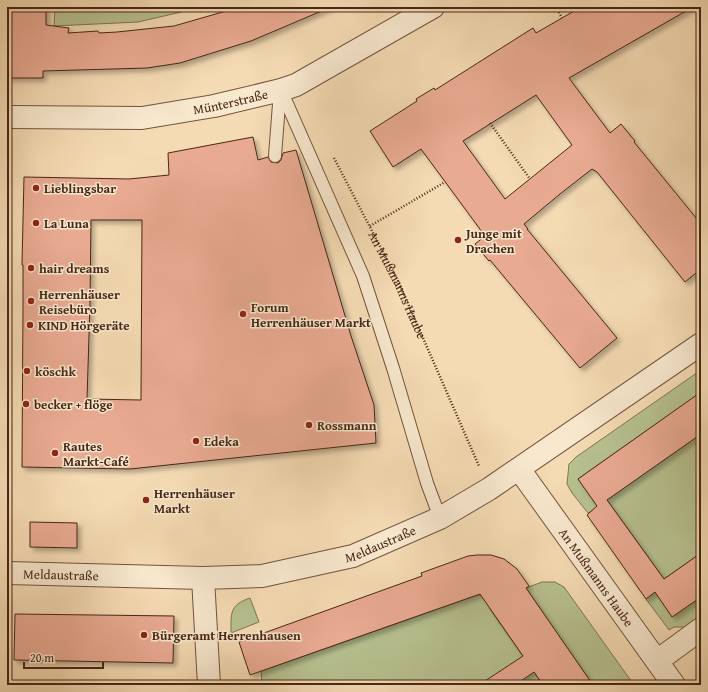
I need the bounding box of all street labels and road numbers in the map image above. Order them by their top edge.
street label: Münterstraße [192,84,270,119]
street label: An Mußmanns Haube [364,228,431,342]
street label: Meldaustraße [343,521,419,567]
street label: An Mußmanns Haube [554,524,638,631]
street label: Meldaustraße [23,564,99,585]

